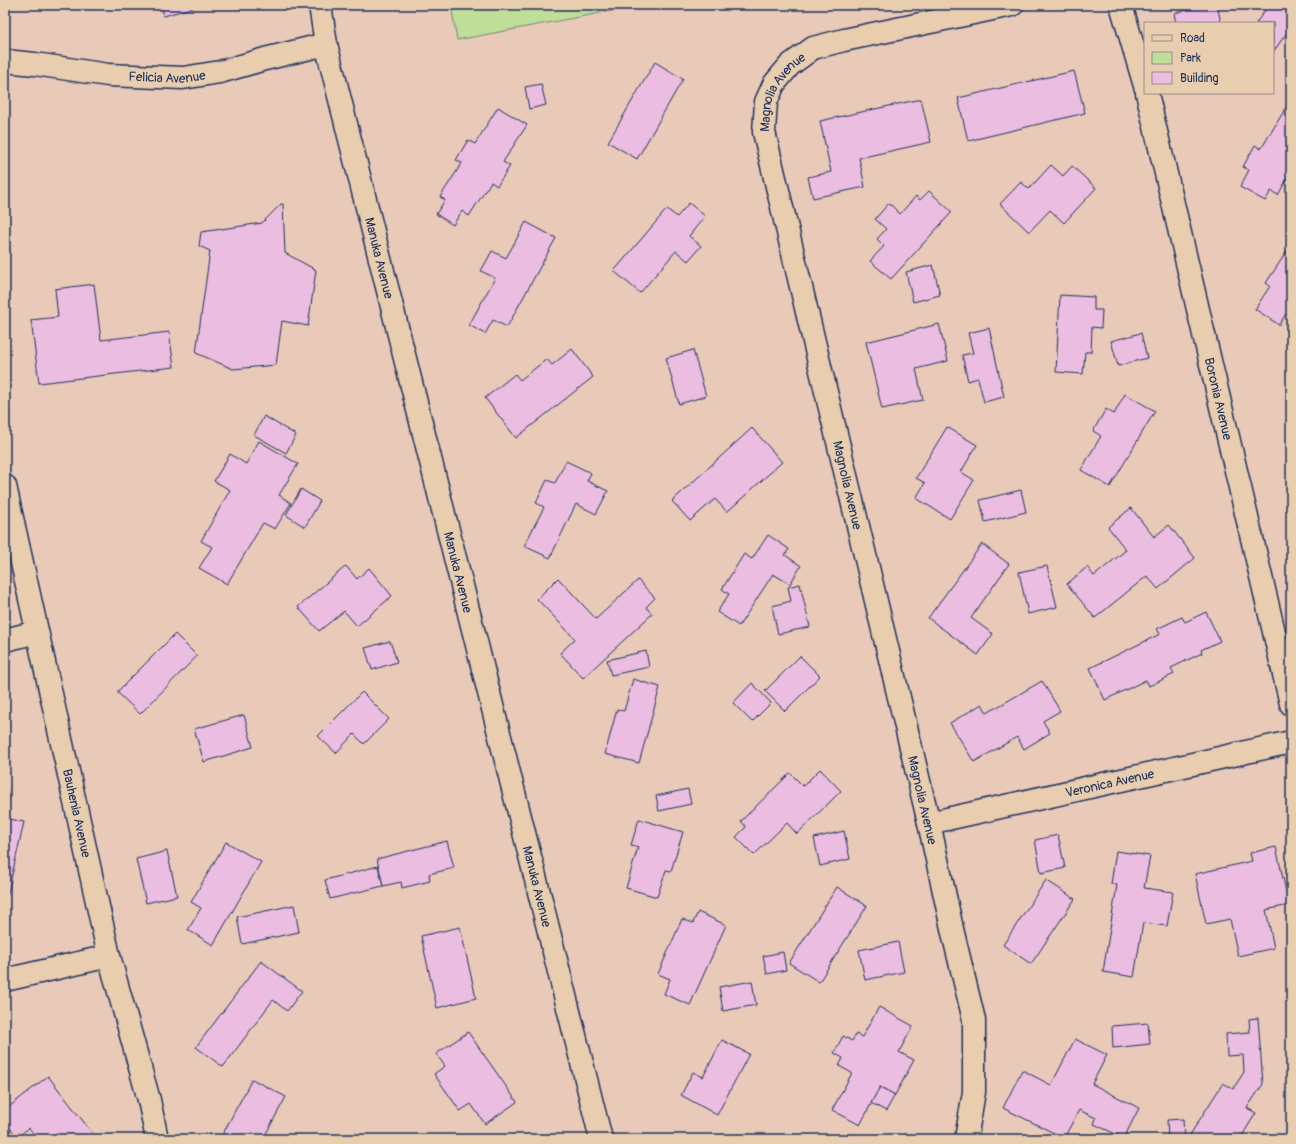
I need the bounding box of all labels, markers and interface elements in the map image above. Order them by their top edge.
legend [1144,22,1274,94]
text: Road [1180,31,1205,46]
street label: Magnolia Avenue [757,49,809,132]
text: Park [1180,51,1201,66]
street label: Felicia Avenue [128,67,207,87]
text: Building [1180,71,1219,86]
street label: Manuka Avenue [361,216,397,301]
street label: Boronia Avenue [1201,356,1236,442]
street label: Magnolia Avenue [829,439,865,532]
street label: Manuka Avenue [440,530,476,615]
street label: Magnolia Avenue [904,754,940,847]
street label: Veronica Avenue [1064,766,1156,801]
street label: Bauhenia Avenue [59,767,94,860]
street label: Manuka Avenue [519,844,555,930]

